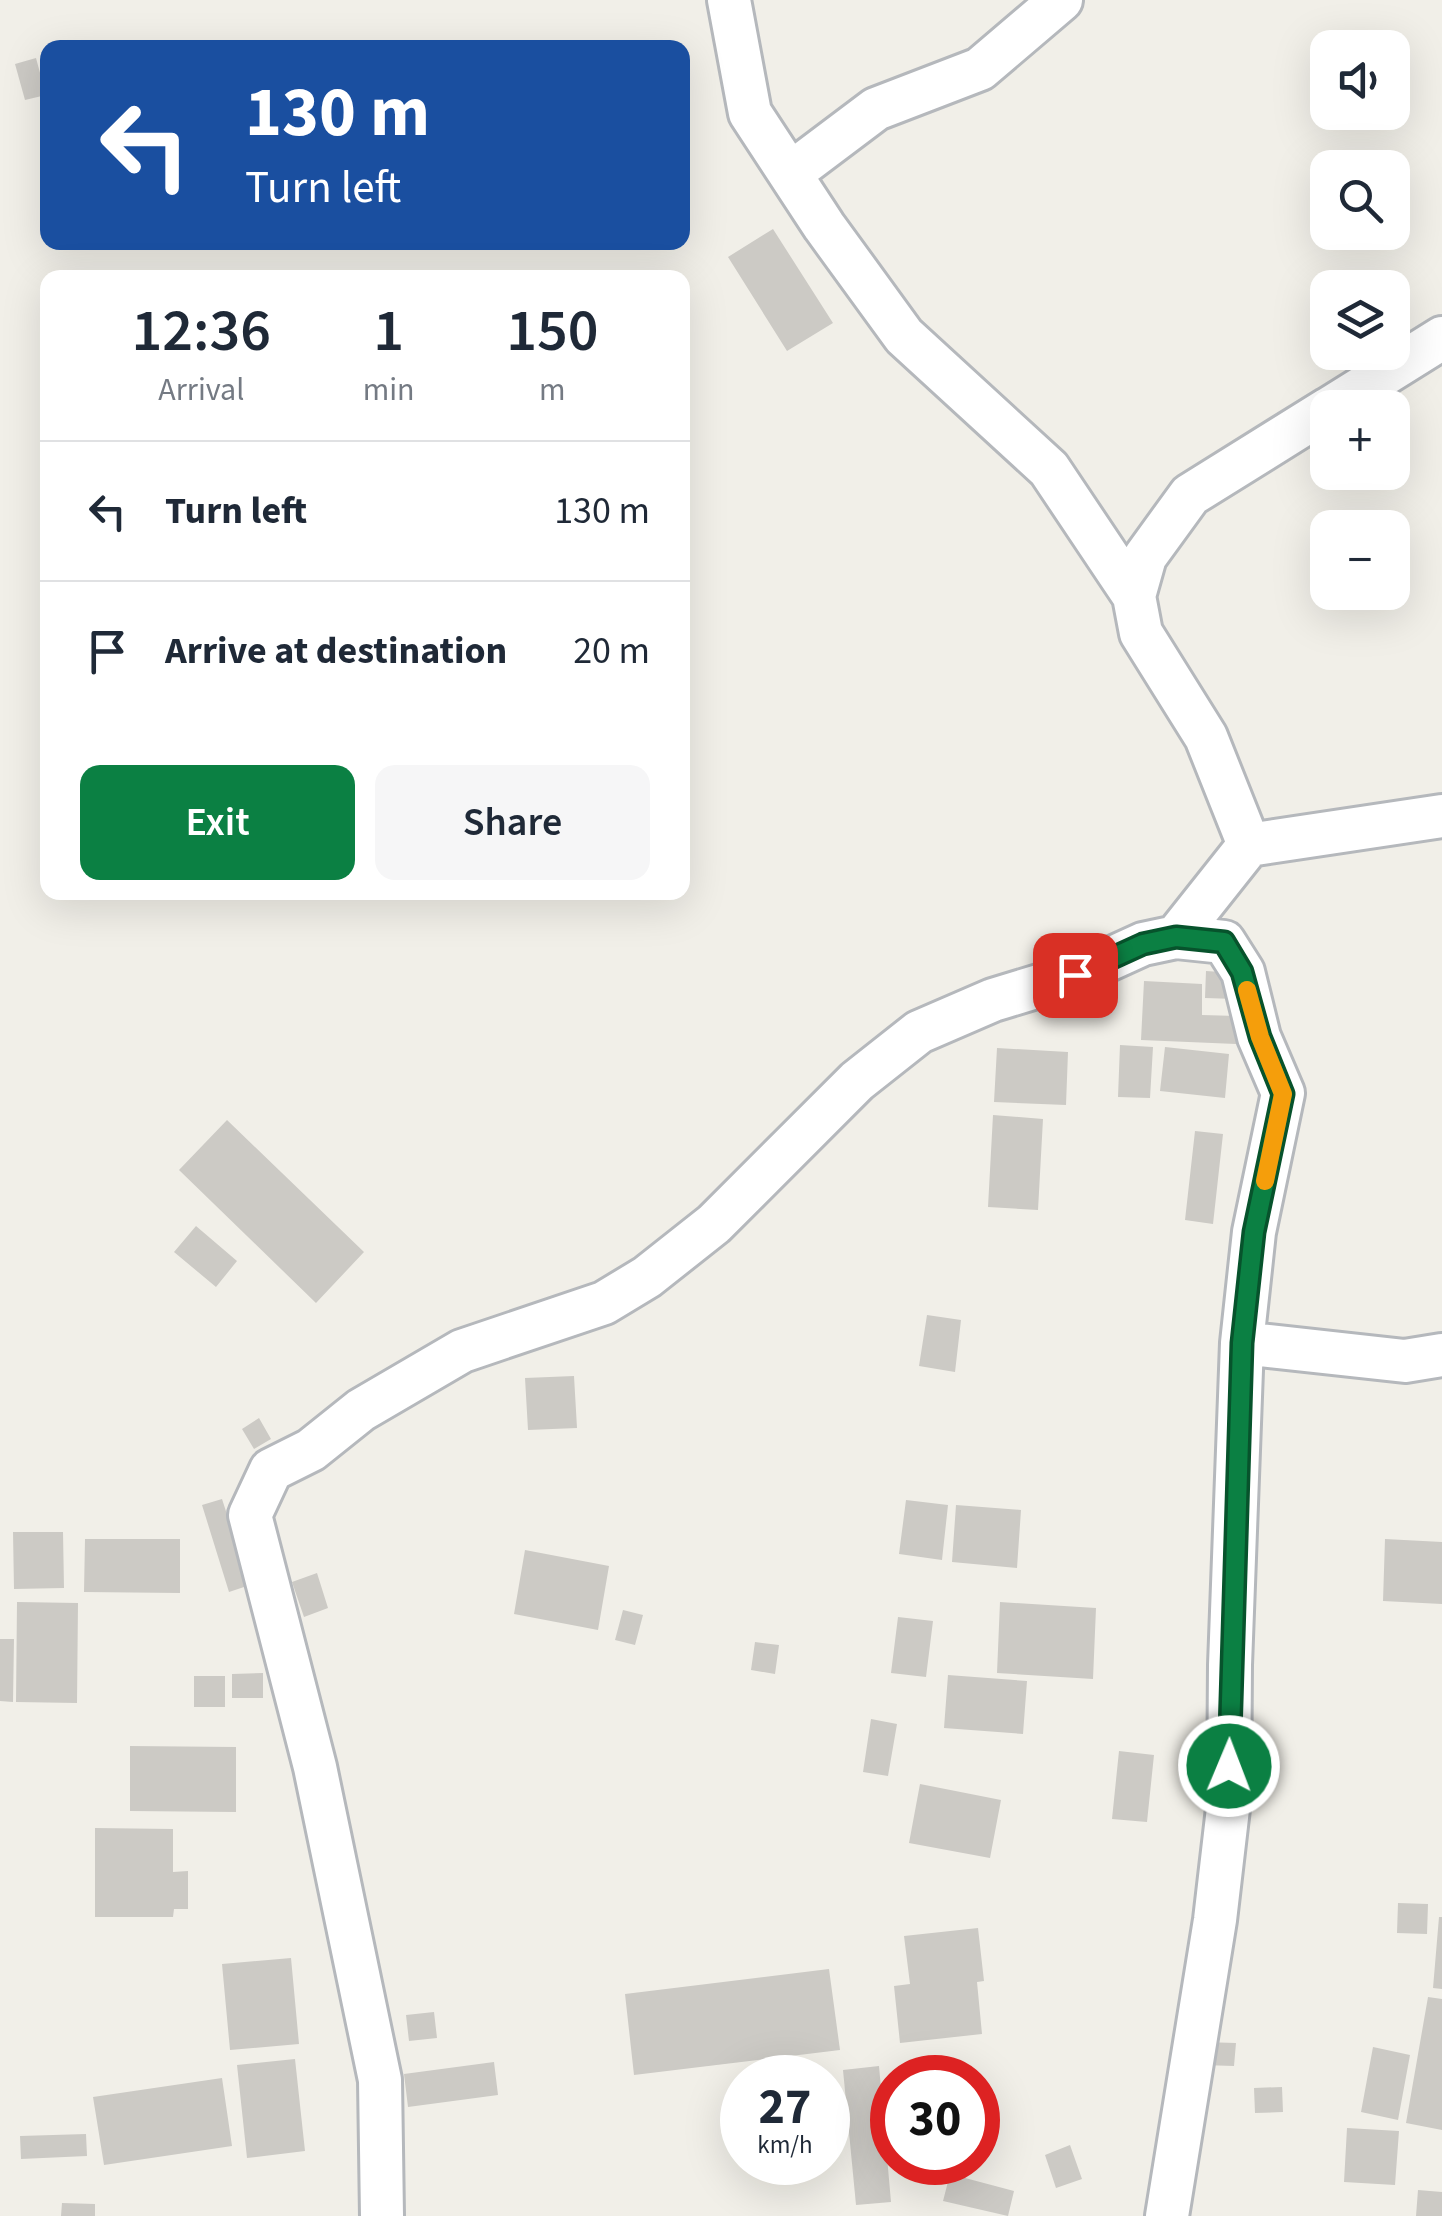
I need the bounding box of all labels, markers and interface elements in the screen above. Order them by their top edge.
map controls [1310,30,1410,610]
button: sound [1310,30,1410,130]
text: 130 m [245,63,430,163]
icon: left [80,80,210,210]
button: search [1310,150,1410,250]
text: Turn left [245,156,401,220]
button: layers [1310,270,1410,370]
text: 12:36 [132,289,271,374]
text: 1 [373,289,404,374]
text: 150 [506,289,598,374]
text: Arrival [158,367,244,413]
text: min [363,367,415,413]
text: m [539,367,566,413]
button: + [1310,390,1410,490]
icon: left [80,484,135,539]
text: Turn left [165,484,307,538]
text: 130 m [554,484,650,538]
button: − [1310,510,1410,610]
icon: arrive [80,624,135,679]
text: Arrive at destination [165,624,507,678]
text: 20 m [573,624,650,678]
button: Exit [80,765,355,880]
button: Share [375,765,650,880]
pin [1033,933,1118,1018]
icon: arrive [1048,948,1103,1003]
position arrow [1177,1714,1281,1818]
speed limit sign: 30 [870,2055,1000,2185]
text: 27 [759,2072,811,2143]
text: km/h [757,2127,813,2163]

